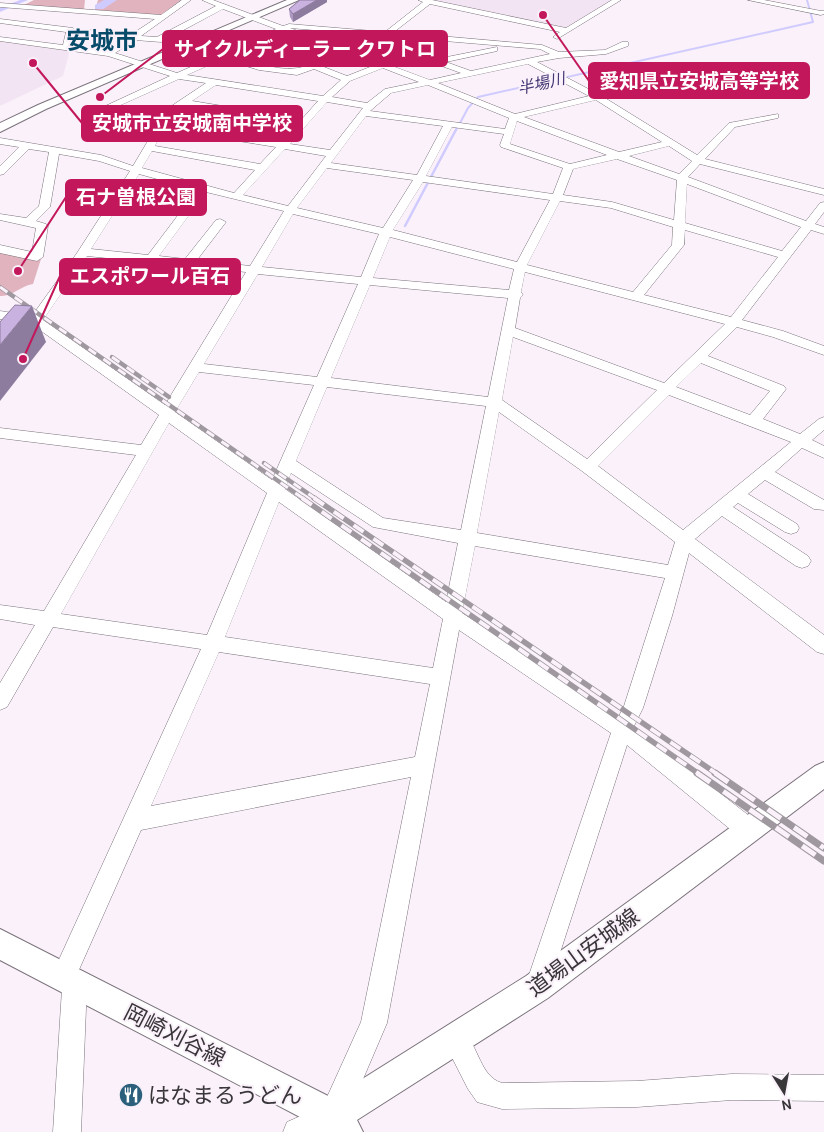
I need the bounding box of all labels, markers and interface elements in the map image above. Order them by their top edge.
district label: 安城市 [66,26,138,55]
callout: サイクルディーラー クワトロ [163,31,447,66]
text: サイクルディーラー クワトロ [174,37,436,61]
callout: 愛知県立安城高等学校 [589,63,809,98]
water label: 半場川 [516,68,569,98]
text: 愛知県立安城高等学校 [599,69,799,93]
callout: 安城市立安城南中学校 [82,106,302,141]
text: 安城市立安城南中学校 [92,111,292,135]
callout: 石ナ曽根公園 [66,180,206,215]
text: 石ナ曽根公園 [76,185,196,209]
callout: エスポワール百石 [60,259,240,294]
text: エスポワール百石 [70,264,230,288]
street label: 道場山安城線 [522,903,645,1002]
street label: 岡崎刈谷線 [120,998,230,1072]
north arrow [759,1067,809,1117]
restaurant icon: はなまるうどん [118,1082,144,1108]
place label: はなまるうどん [148,1082,302,1109]
text: N [780,1095,793,1115]

